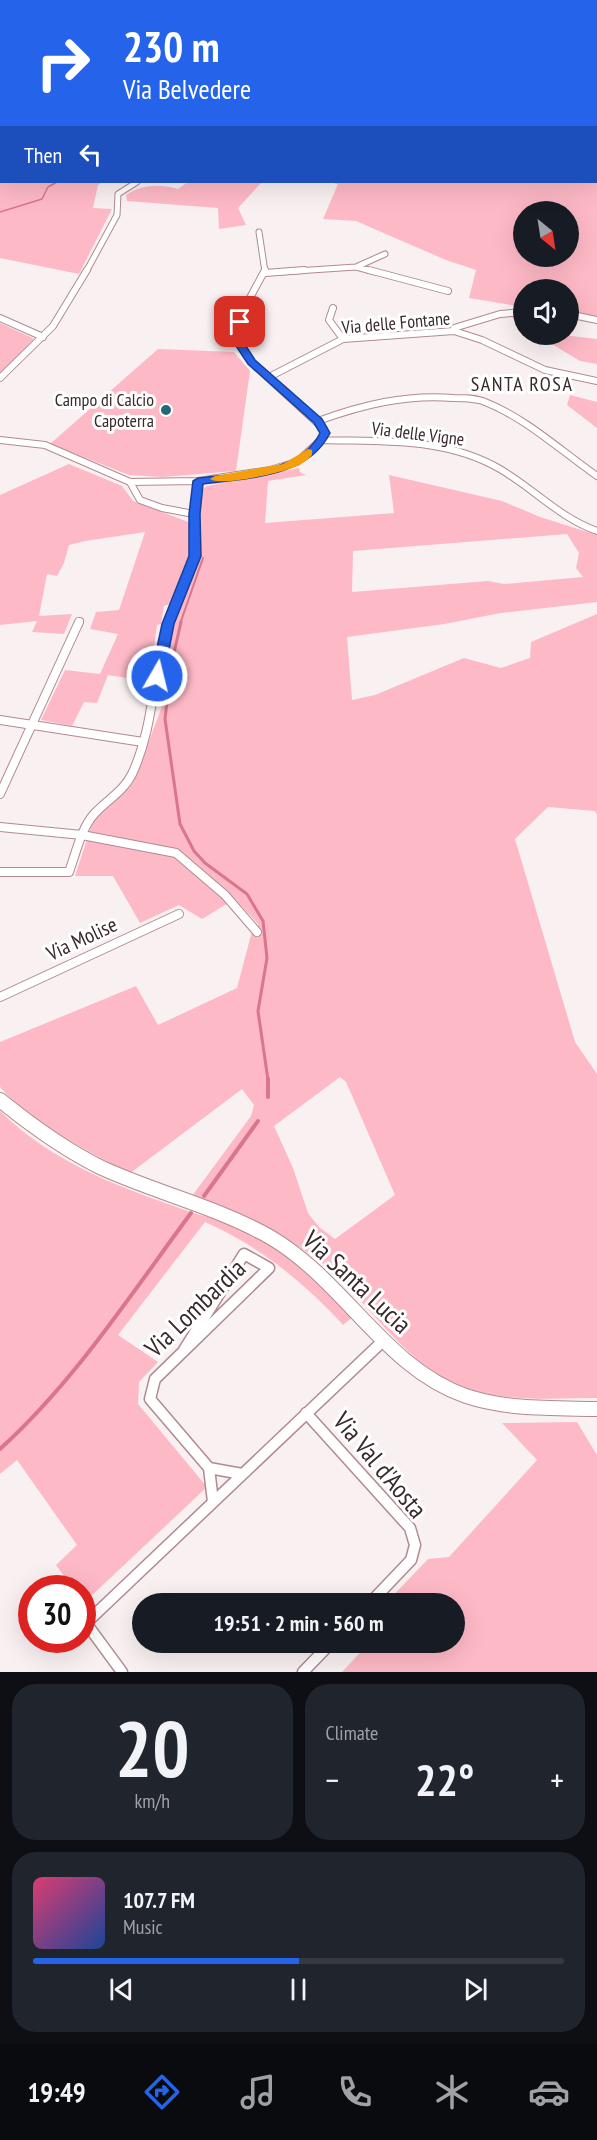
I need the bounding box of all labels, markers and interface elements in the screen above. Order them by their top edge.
text: 230 m [123,19,220,74]
icon: right [24,24,102,102]
text: Via Belvedere [123,72,251,106]
icon: left [74,138,107,171]
text: Then [24,141,62,169]
north arrow [513,201,579,267]
map controls [513,201,579,345]
button: sound [513,279,579,345]
pin [214,296,265,347]
icon: arrive [223,305,256,338]
street label: Via delle Fontane [340,306,451,339]
district label: SANTA ROSA [471,371,573,397]
place label: Campo di Calcio Capoterra [55,388,154,432]
marker: Campo di Calcio Capoterra [159,403,173,417]
street label: Via delle Vigne [369,416,466,451]
position arrow [125,644,189,708]
street label: Via Molise [41,911,121,967]
street label: Via Santa Lucia [295,1222,419,1340]
street label: Via Lombardia [137,1251,252,1364]
street label: Via Val d'Aosta [326,1404,434,1525]
speed limit sign: 30 [18,1575,96,1653]
text: 19:51 · 2 min · 560 m [213,1609,384,1637]
text: 20 [115,1698,190,1799]
text: Climate [326,1720,378,1746]
text: 22° [415,1750,474,1808]
text: − [326,1758,339,1801]
text: + [550,1758,564,1801]
text: km/h [135,1788,170,1814]
text: 107.7 FM [123,1886,195,1914]
text: Music [123,1914,163,1940]
icon: previous [105,1973,138,2006]
icon: pause [282,1973,315,2006]
icon: next [459,1973,492,2006]
icon: directions [141,2071,183,2113]
icon: music [237,2071,279,2113]
icon: phone [334,2071,376,2113]
icon: climate [431,2071,473,2113]
icon: car [528,2071,570,2113]
text: 19:49 [27,2075,86,2109]

